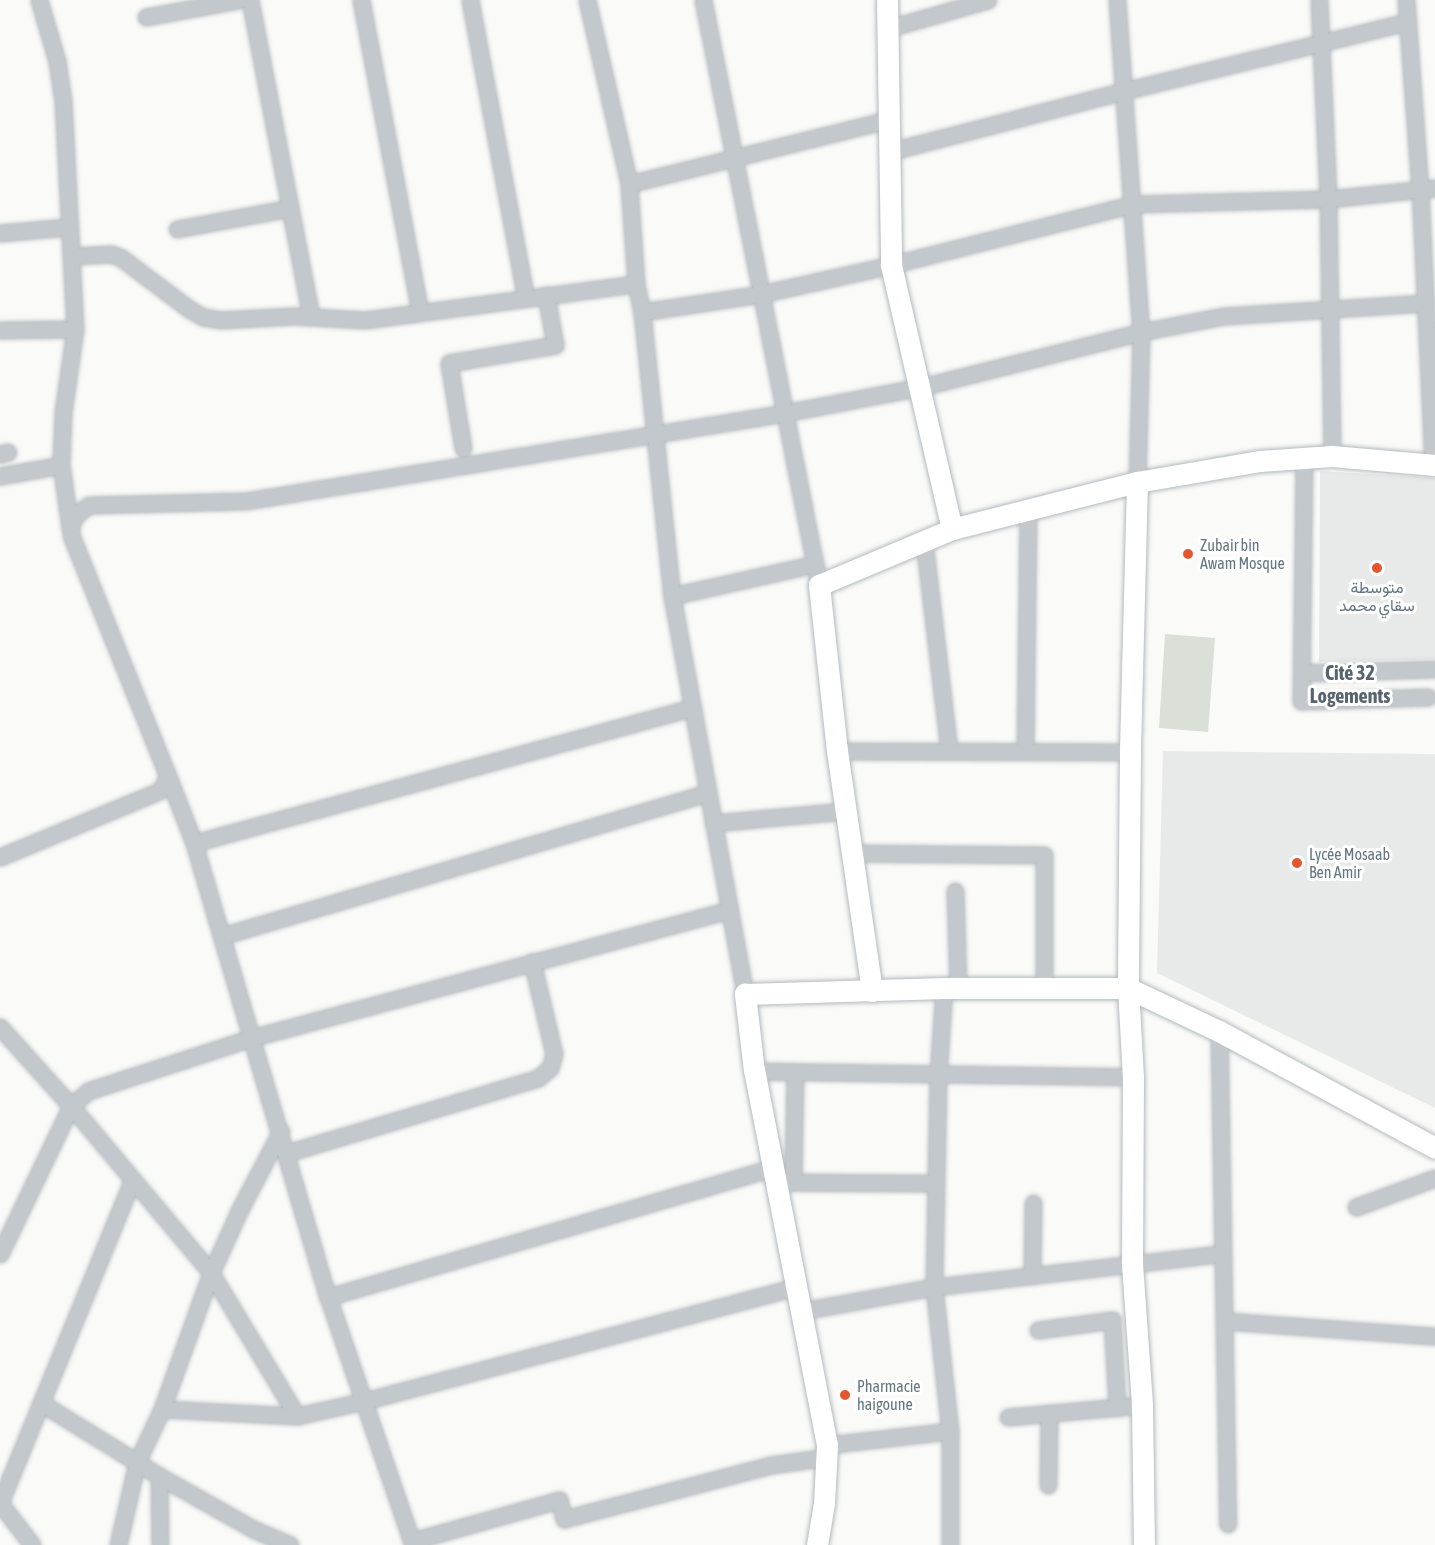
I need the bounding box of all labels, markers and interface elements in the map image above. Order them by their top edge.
place label: Zubair bin Awam Mosque [1200,535,1285,573]
marker: Zubair bin Awam Mosque [1181,547,1195,561]
marker: متوسطة سقاي محمد [1370,561,1384,575]
place label: متوسطة سقاي محمد [1339,577,1415,615]
district label: Cité 32 Logements [1310,661,1390,708]
place label: Lycée Mosaab Ben Amir [1309,844,1390,882]
marker: Lycée Mosaab Ben Amir [1290,856,1304,870]
place label: Pharmacie haigoune [857,1376,921,1414]
marker: Pharmacie haigoune [838,1388,852,1402]

